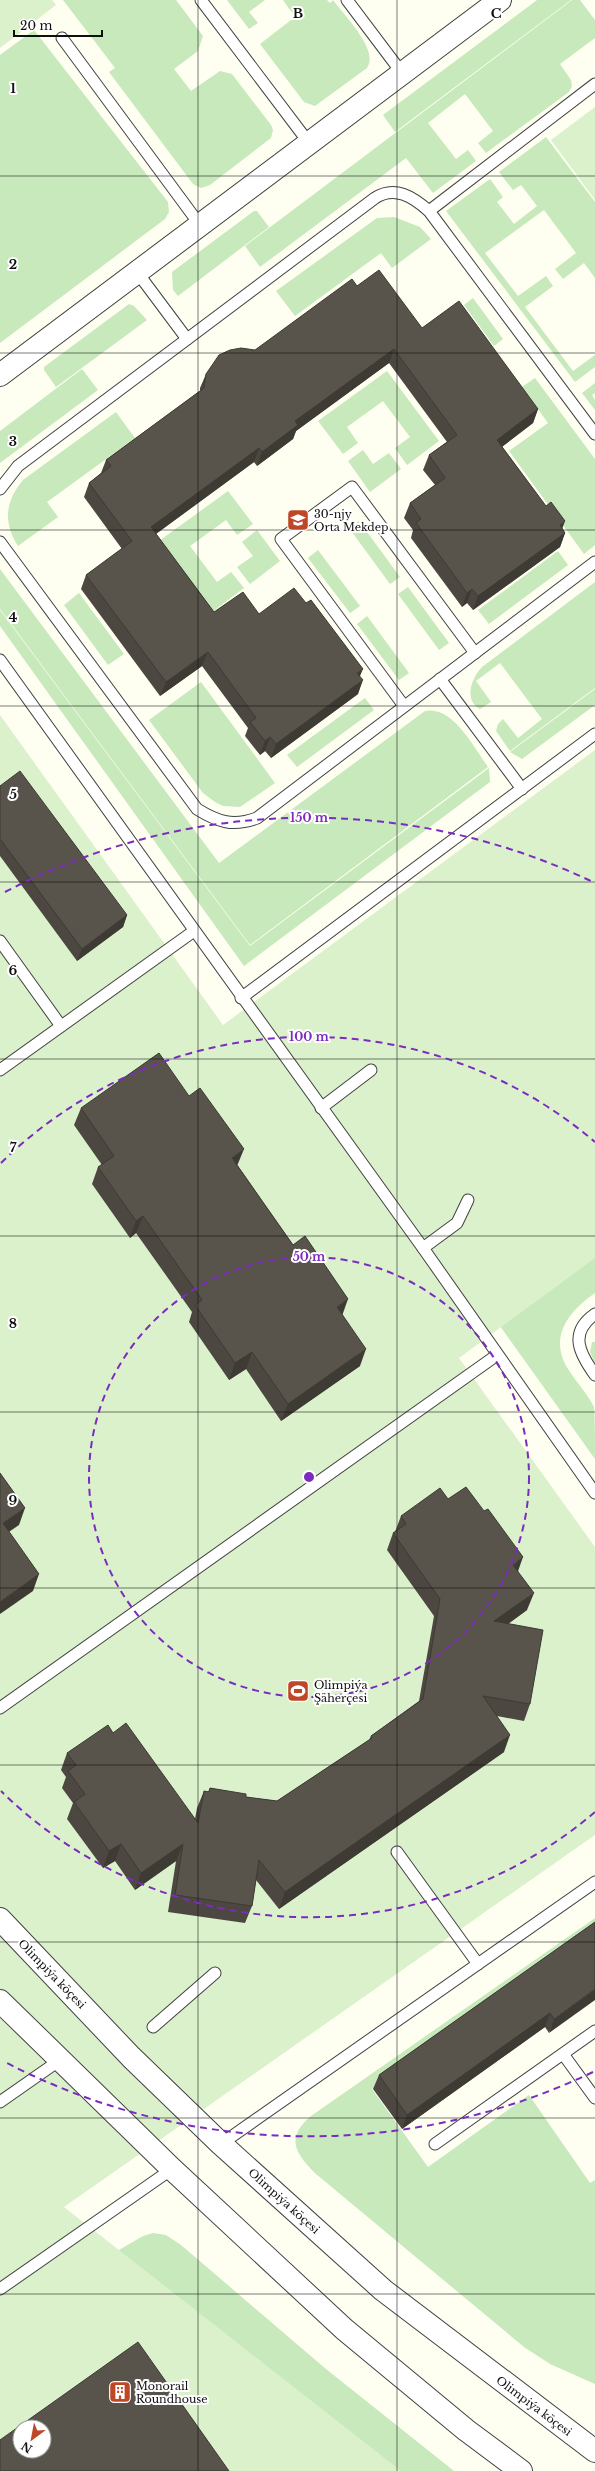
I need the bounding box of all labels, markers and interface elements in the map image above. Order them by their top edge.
text: B [293,5,303,22]
text: C [491,5,502,22]
scale bar [14,12,102,38]
text: 20 m [20,18,52,33]
text: 1 [10,80,16,97]
text: 2 [9,256,17,273]
text: 3 [9,433,17,450]
school or university icon: 30-njy Orta Mekdep [285,507,311,533]
place label: 30-njy Orta Mekdep [314,507,389,534]
text: 4 [9,609,18,626]
text: 5 [9,786,17,803]
text: 150 m [290,810,329,825]
text: 6 [9,962,18,979]
text: 100 m [289,1029,330,1044]
text: 7 [10,1139,17,1156]
text: 50 m [293,1249,326,1264]
text: 8 [9,1315,17,1332]
centre of rings [302,1470,316,1484]
text: 9 [9,1492,18,1509]
sports icon: Olimpiýa Şäherçesi [285,1678,311,1704]
place label: Olimpiýa Şäherçesi [314,1678,368,1705]
street label: Olimpiýa köçesi [15,1936,89,2012]
street label: Olimpiýa köçesi [245,2165,323,2237]
street label: Olimpiýa köçesi [493,2373,575,2439]
building icon: Monorail Roundhouse [107,2379,133,2405]
place label: Monorail Roundhouse [136,2379,208,2406]
north arrow [12,2419,52,2459]
text: N [18,2438,35,2456]

